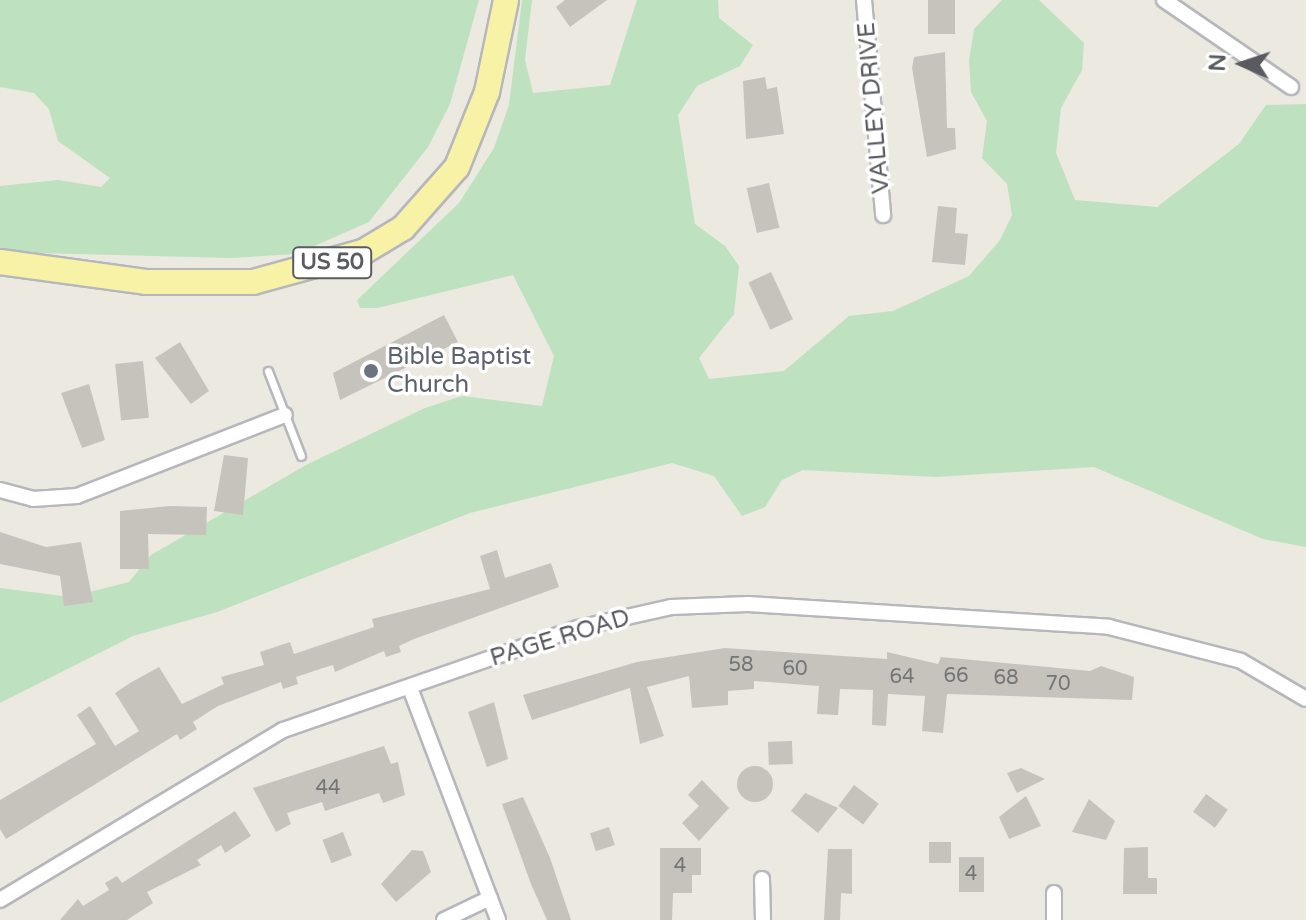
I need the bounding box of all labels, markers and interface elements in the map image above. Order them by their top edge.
street label: VALLEY DRIVE [852,21,896,195]
north arrow [1202,24,1282,104]
text: N [1205,53,1231,72]
road number: US 50 [292,245,372,281]
place label: Bible Baptist Church [387,343,531,399]
marker: Bible Baptist Church [362,362,380,380]
street label: PAGE ROAD [487,603,633,673]
house number: 58 [728,653,754,677]
house number: 60 [782,657,808,681]
house number: 66 [943,664,969,688]
house number: 64 [889,665,915,689]
house number: 68 [993,666,1019,690]
house number: 70 [1045,672,1071,696]
house number: 44 [315,776,341,800]
house number: 4 [674,854,686,878]
house number: 4 [965,862,977,886]

